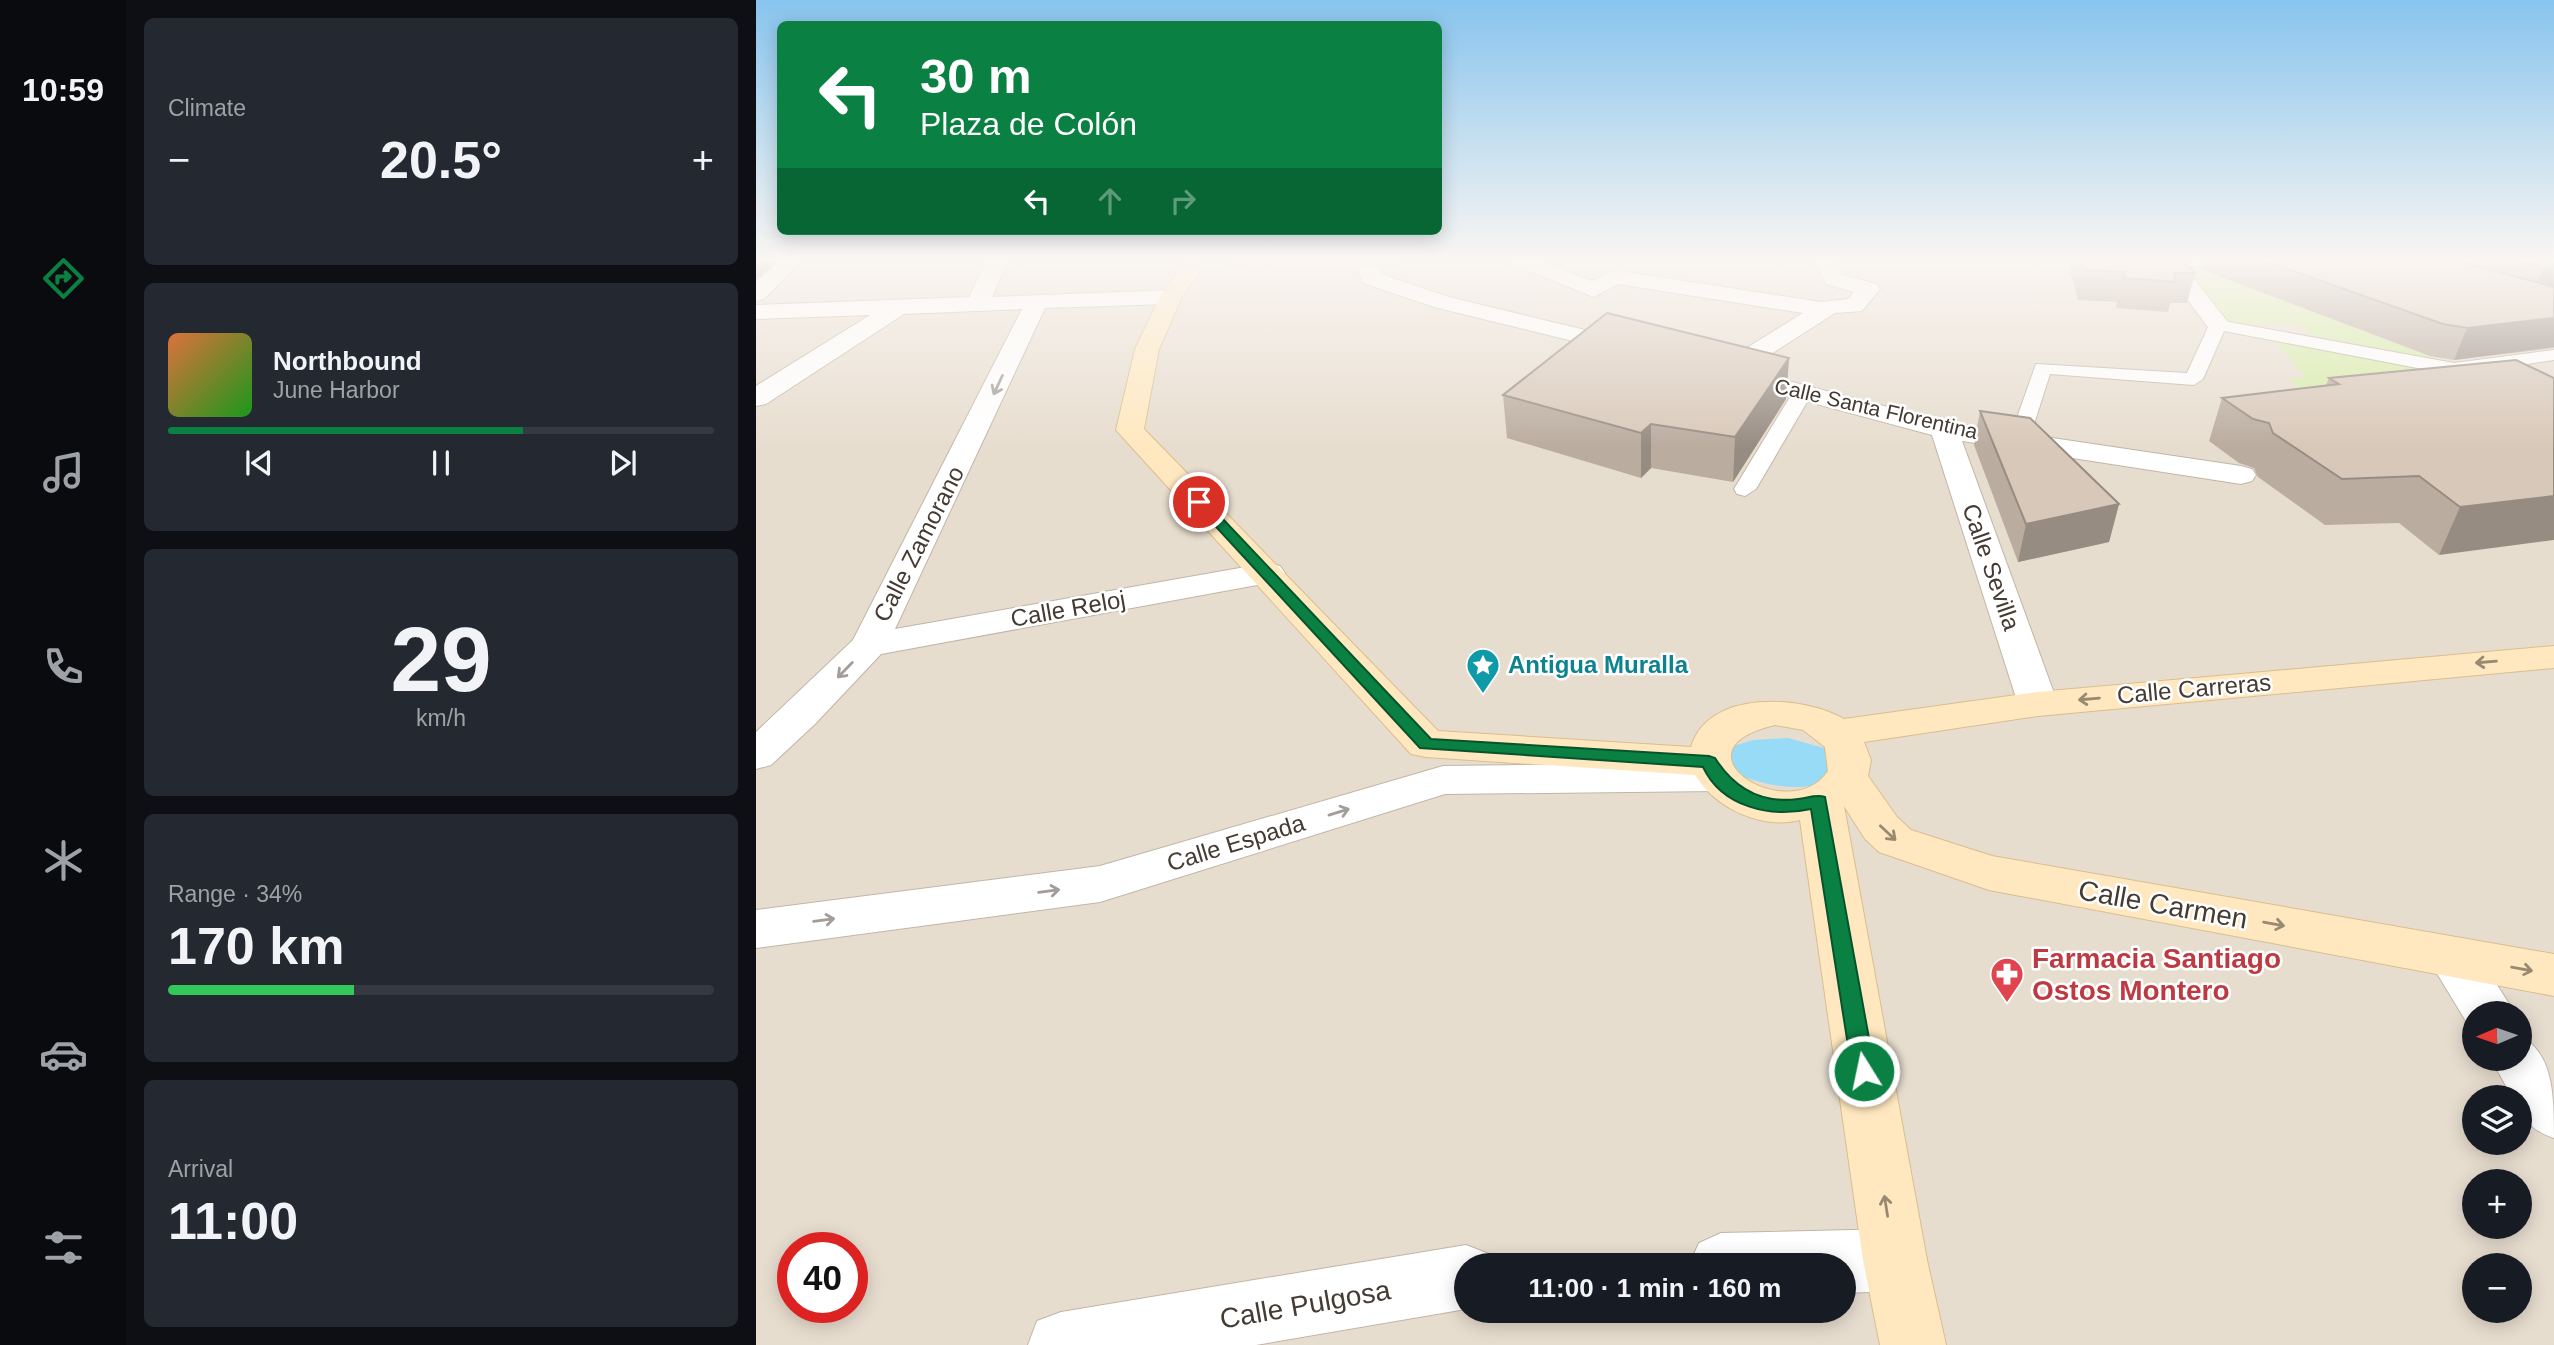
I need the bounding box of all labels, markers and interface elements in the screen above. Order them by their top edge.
icon: left [805,49,896,140]
text: 30 m [920,49,1032,103]
text: 10:59 [22,72,104,108]
text: Climate [168,95,246,121]
text: Plaza de Colón [920,106,1137,142]
text: 20.5° [380,131,502,189]
text: − [168,139,190,181]
text: + [692,139,714,181]
icon: left [1018,182,1056,220]
icon: ahead [1091,182,1129,220]
icon: right [1164,182,1202,220]
icon: directions [39,254,88,303]
text: Northbound [273,346,422,376]
one-way arrow [991,374,1004,395]
street label: Calle Santa Florentina [1772,374,1980,443]
text: June Harbor [273,377,400,403]
icon: previous [240,444,278,482]
icon: pause [422,444,460,482]
icon: next [604,444,642,482]
icon: music [39,448,88,497]
street label: Calle Zamorano [868,462,969,626]
pin [1169,472,1229,532]
icon: arrive [1180,483,1218,521]
street label: Calle Sevilla [1957,500,2026,634]
street label: Calle Reloj [1008,585,1127,632]
text: 29 [390,609,492,710]
icon: phone [39,642,88,691]
place icon: Antigua Muralla [1464,646,1502,695]
place label: Antigua Muralla [1508,651,1689,678]
one-way arrow [2475,656,2498,669]
one-way arrow [836,661,853,678]
street label: Calle Carreras [2116,668,2272,709]
one-way arrow [2078,693,2100,706]
text: km/h [416,705,466,731]
one-way arrow [1328,804,1350,817]
street label: Calle Espada [1164,809,1309,876]
one-way arrow [1879,825,1896,842]
icon: climate [39,836,88,885]
street label: Calle Carmen [2076,874,2250,935]
text: Range · 34% [168,881,302,907]
one-way arrow [1037,884,1060,897]
one-way arrow [812,913,835,926]
text: 170 km [168,917,344,975]
one-way arrow [2262,918,2285,932]
place label: Farmacia Santiago Ostos Montero [2032,943,2281,1006]
pharmacy icon: Farmacia Santiago Ostos Montero [1988,955,2026,1004]
one-way arrow [2510,963,2533,976]
north arrow [2462,1001,2532,1071]
map controls [2462,1001,2532,1323]
icon: car [39,1030,88,1079]
position arrow [1827,1034,1901,1108]
button: layers [2462,1085,2532,1155]
text: Arrival [168,1156,233,1182]
button: + [2462,1169,2532,1239]
text: 11:00 [168,1192,298,1250]
one-way arrow [1879,1195,1892,1218]
icon: filters [39,1223,88,1272]
speed limit sign: 40 [777,1232,868,1323]
button: − [2462,1253,2532,1323]
text: 11:00 · 1 min · 160 m [1529,1273,1781,1303]
street label: Calle Pulgosa [1217,1274,1393,1335]

